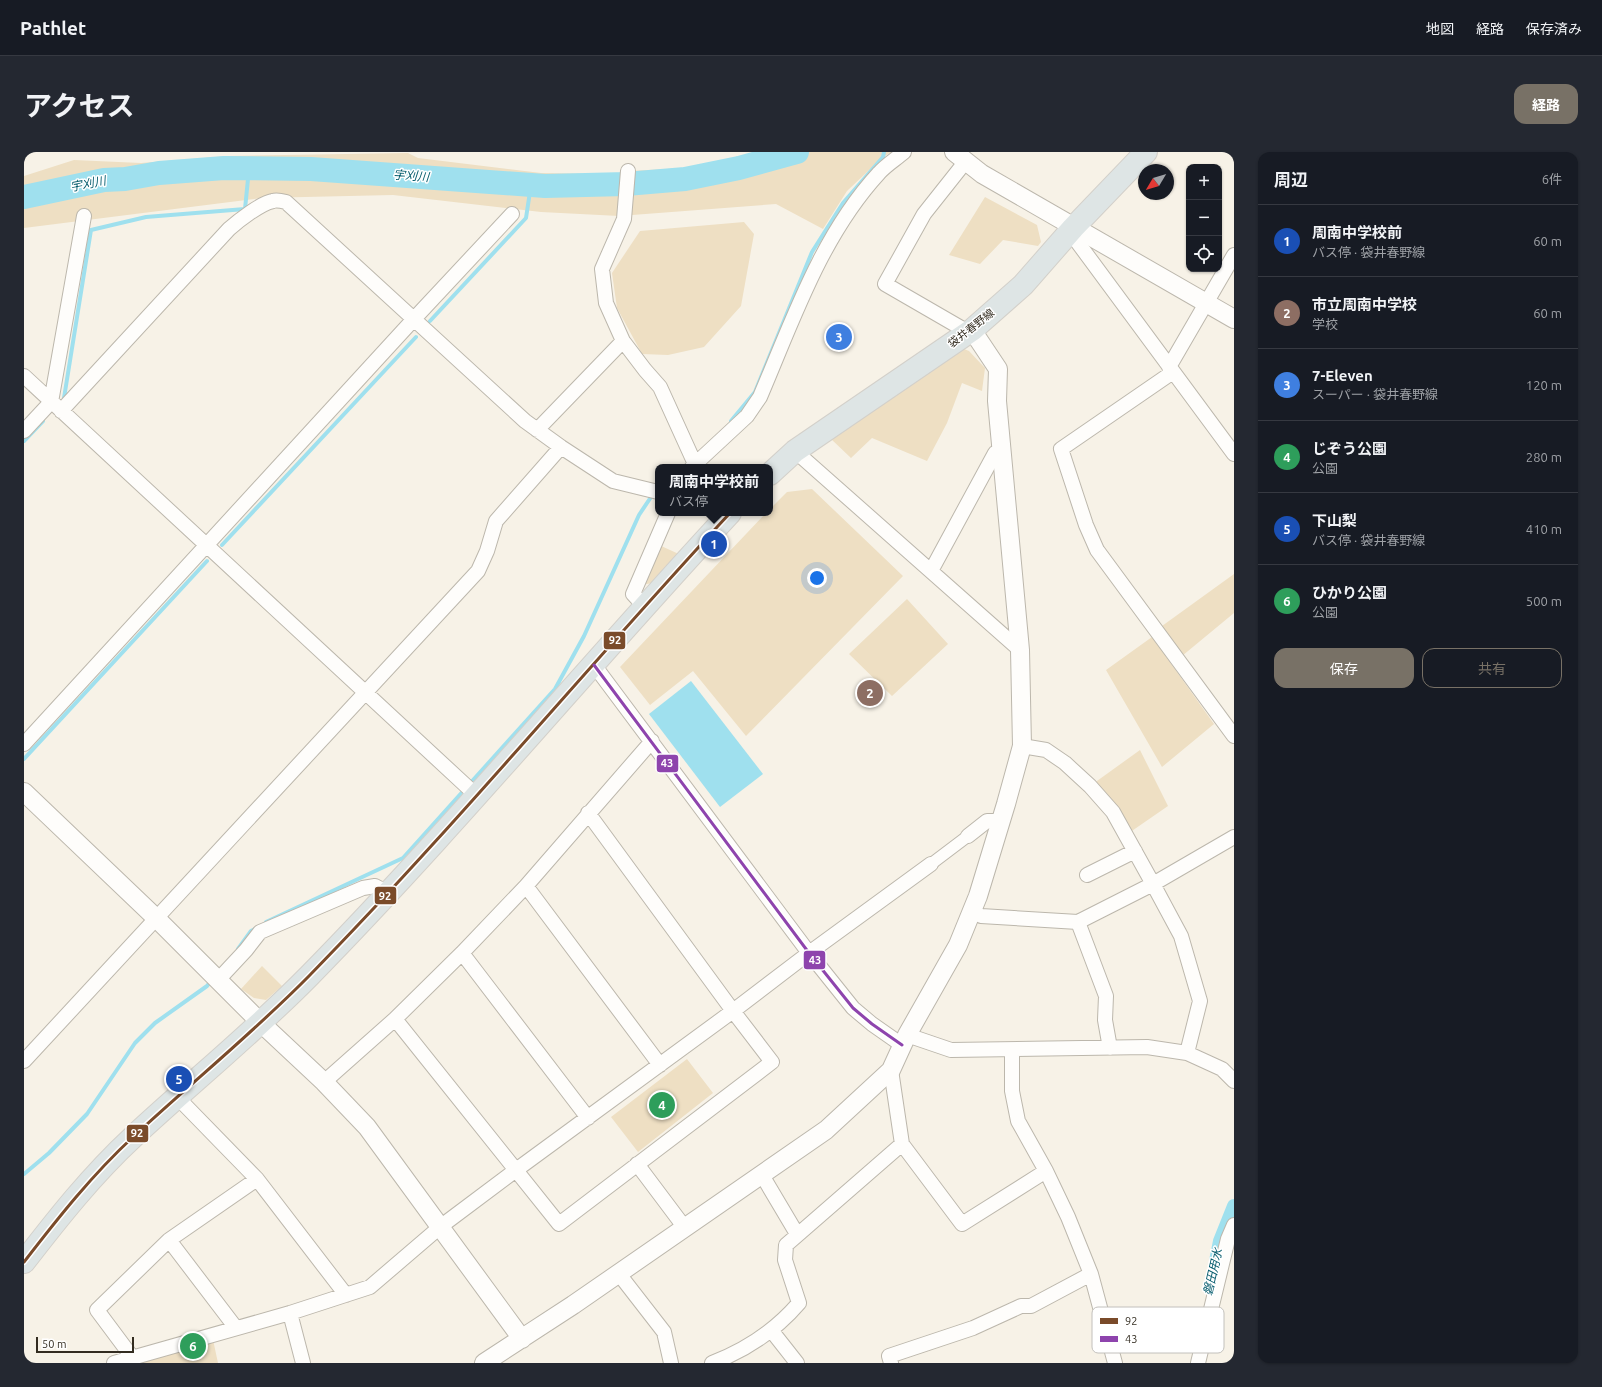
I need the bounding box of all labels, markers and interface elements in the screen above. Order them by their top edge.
text: Pathlet [20,17,86,39]
text: 地図 [1426,21,1454,37]
text: 経路 [1476,21,1504,37]
text: 保存済み [1526,21,1582,37]
button: 経路 [1514,84,1578,124]
text: アクセス [24,90,135,121]
north arrow [1138,164,1174,200]
map controls [1186,164,1222,272]
button: + [1186,164,1222,200]
water label: 宇刈川 [393,168,431,183]
text: 周辺 [1274,170,1308,189]
text: 6件 [1542,172,1562,186]
water label: 宇刈川 [69,173,109,193]
button: − [1186,200,1222,236]
text: 周南中学校前 [1312,224,1402,241]
text: 1 [1283,234,1291,248]
text: 60 m [1533,234,1562,248]
button: locate [1186,236,1222,272]
text: バス停 · 袋井春野線 [1312,245,1425,259]
text: 市立周南中学校 [1312,296,1417,313]
street label: 袋井春野線 [946,306,996,350]
text: 2 [1283,306,1291,320]
text: 60 m [1533,306,1562,320]
text: 学校 [1312,317,1338,331]
pin: 3 [826,322,852,352]
text: 7-Eleven [1312,367,1373,384]
text: 3 [1283,378,1291,392]
text: 120 m [1526,378,1562,392]
text: スーパー · 袋井春野線 [1312,387,1438,401]
text: じぞう公園 [1312,440,1387,457]
text: 4 [1283,450,1291,464]
text: 280 m [1526,450,1562,464]
text: 公園 [1312,461,1338,475]
popup [655,464,773,516]
text: 周南中学校前 [669,473,759,490]
text: バス停 [669,494,708,508]
text: 下山梨 [1312,512,1357,529]
text: 5 [1283,522,1291,536]
text: 410 m [1526,522,1562,536]
pin: 1 [701,529,727,559]
text: バス停 · 袋井春野線 [1312,533,1425,547]
your location [807,568,827,588]
text: ひかり公園 [1312,584,1387,601]
text: 6 [1283,594,1291,608]
text: 500 m [1526,594,1562,608]
text: 公園 [1312,605,1338,619]
line badge: 92 [603,631,626,650]
text: 92 [609,634,621,646]
button: 保存 [1274,648,1414,688]
button: 共有 [1422,648,1562,688]
pin: 2 [857,678,883,708]
line badge: 43 [656,754,679,773]
text: 43 [661,757,673,769]
line badge: 92 [374,886,397,905]
text: 92 [379,890,391,902]
line badge: 43 [803,950,826,970]
text: 43 [809,954,821,966]
pin: 5 [166,1064,192,1094]
pin: 4 [649,1090,675,1120]
line badge: 92 [126,1124,149,1143]
text: 92 [131,1127,143,1139]
water label: 磐田用水 [1201,1245,1225,1297]
legend [1092,1307,1224,1353]
text: 92 [1125,1315,1137,1327]
pin: 6 [180,1331,206,1361]
text: 43 [1125,1333,1137,1345]
scale bar [36,1335,134,1354]
text: 50 m [42,1338,66,1350]

